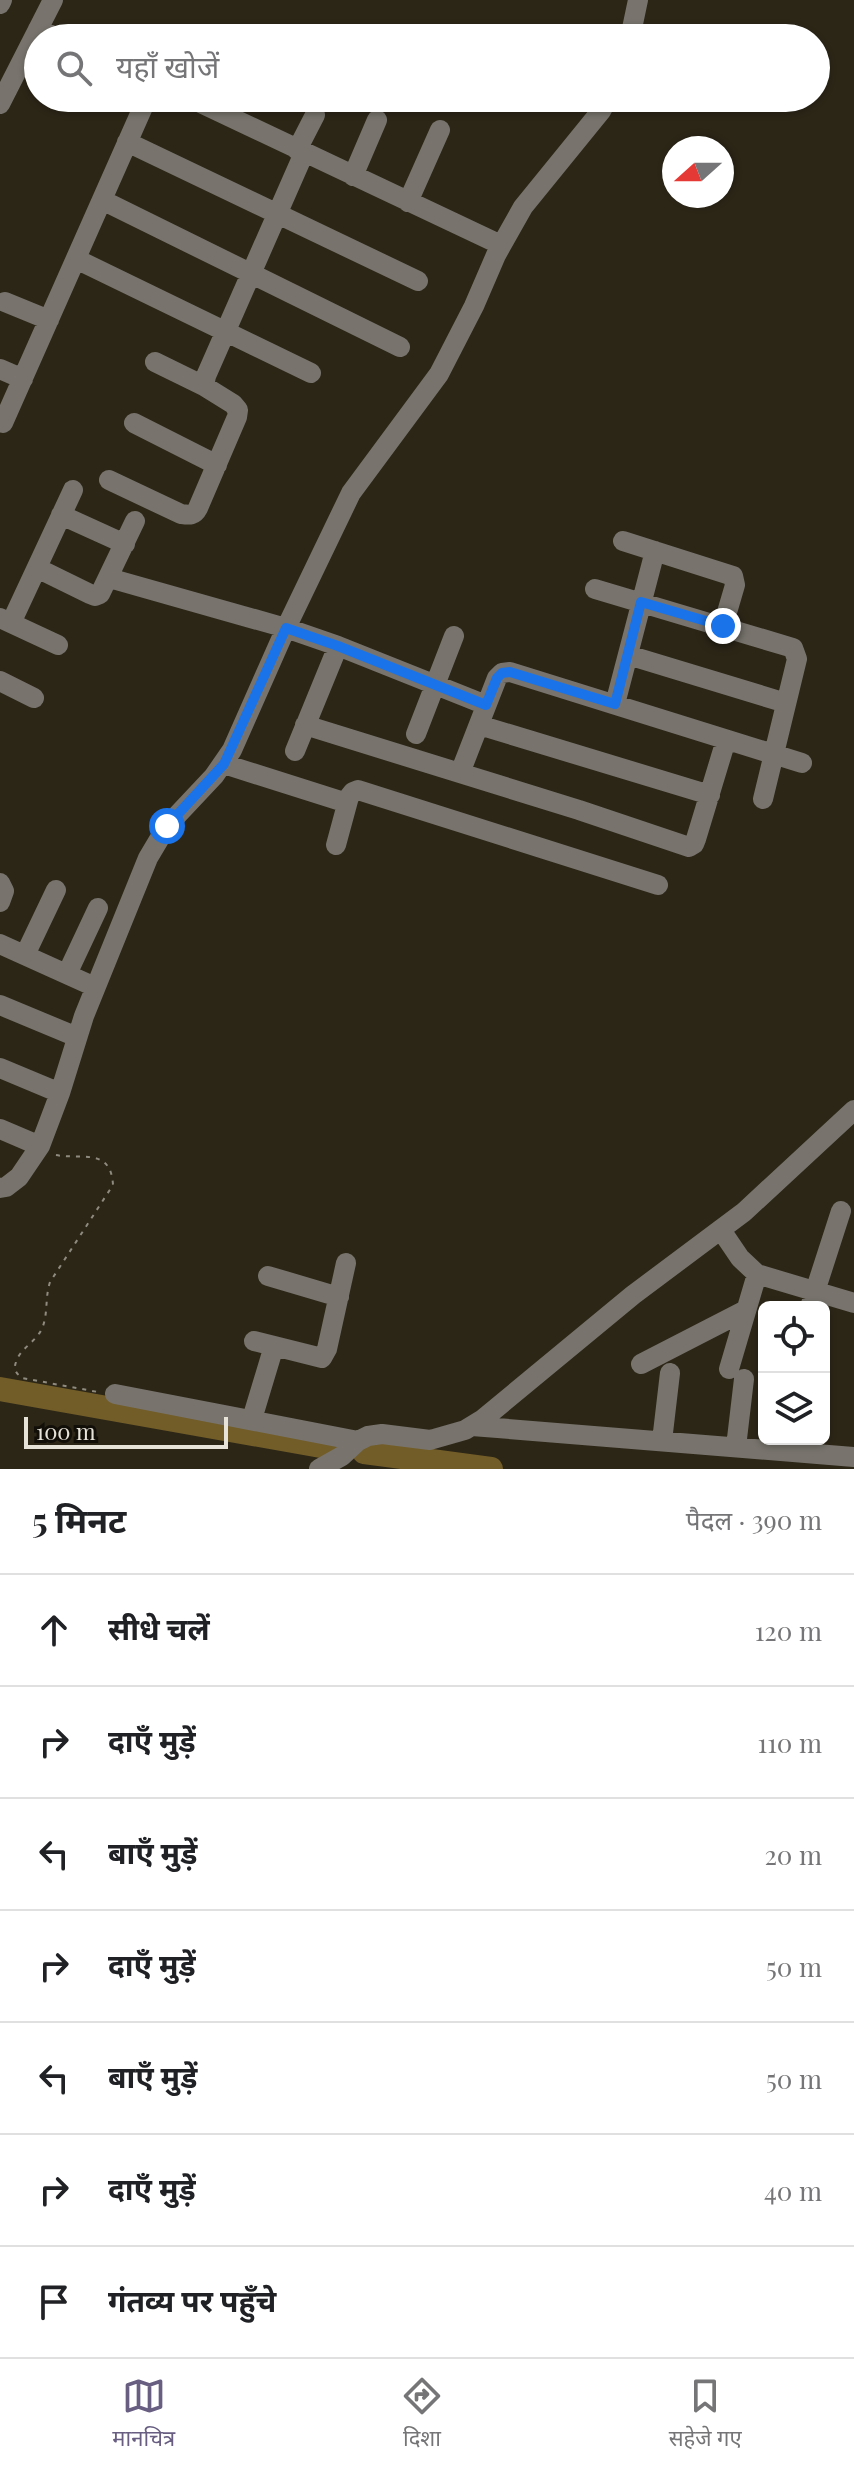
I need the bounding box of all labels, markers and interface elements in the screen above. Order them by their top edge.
search box [24,24,830,112]
icon: search [52,46,96,90]
text: यहाँ खोजें [116,46,219,86]
north arrow [662,136,734,208]
route end [705,608,741,644]
route start [149,808,185,844]
map controls [758,1301,830,1445]
button: locate [758,1301,830,1373]
button: layers [758,1373,830,1445]
scale bar [24,1413,228,1449]
text: 100 m [36,1416,96,1446]
text: 5 मिनट [32,1496,126,1542]
text: पैदल · 390 m [686,1502,822,1537]
icon: ahead [32,1608,76,1652]
text: सीधे चलें [108,1608,210,1648]
text: 120 m [755,1613,822,1648]
icon: right [32,1720,76,1764]
text: दाएँ मुड़ें [108,1720,196,1760]
text: 110 m [758,1725,822,1760]
icon: left [32,1832,76,1876]
text: बाएँ मुड़ें [108,1832,197,1872]
text: 20 m [764,1837,822,1872]
icon: right [32,1944,76,1988]
text: दाएँ मुड़ें [108,1944,196,1984]
text: 50 m [766,1949,822,1984]
icon: left [32,2056,76,2100]
text: बाएँ मुड़ें [108,2056,197,2096]
text: 50 m [766,2061,822,2096]
icon: right [32,2168,76,2212]
text: दाएँ मुड़ें [108,2168,196,2208]
text: 40 m [764,2173,822,2208]
icon: arrive [32,2280,76,2324]
text: गंतव्य पर पहुँचे [108,2280,276,2320]
tab: मानचित्र [112,2374,175,2455]
tab: दिशा [400,2374,444,2455]
tab: सहेजे गए [669,2374,742,2455]

